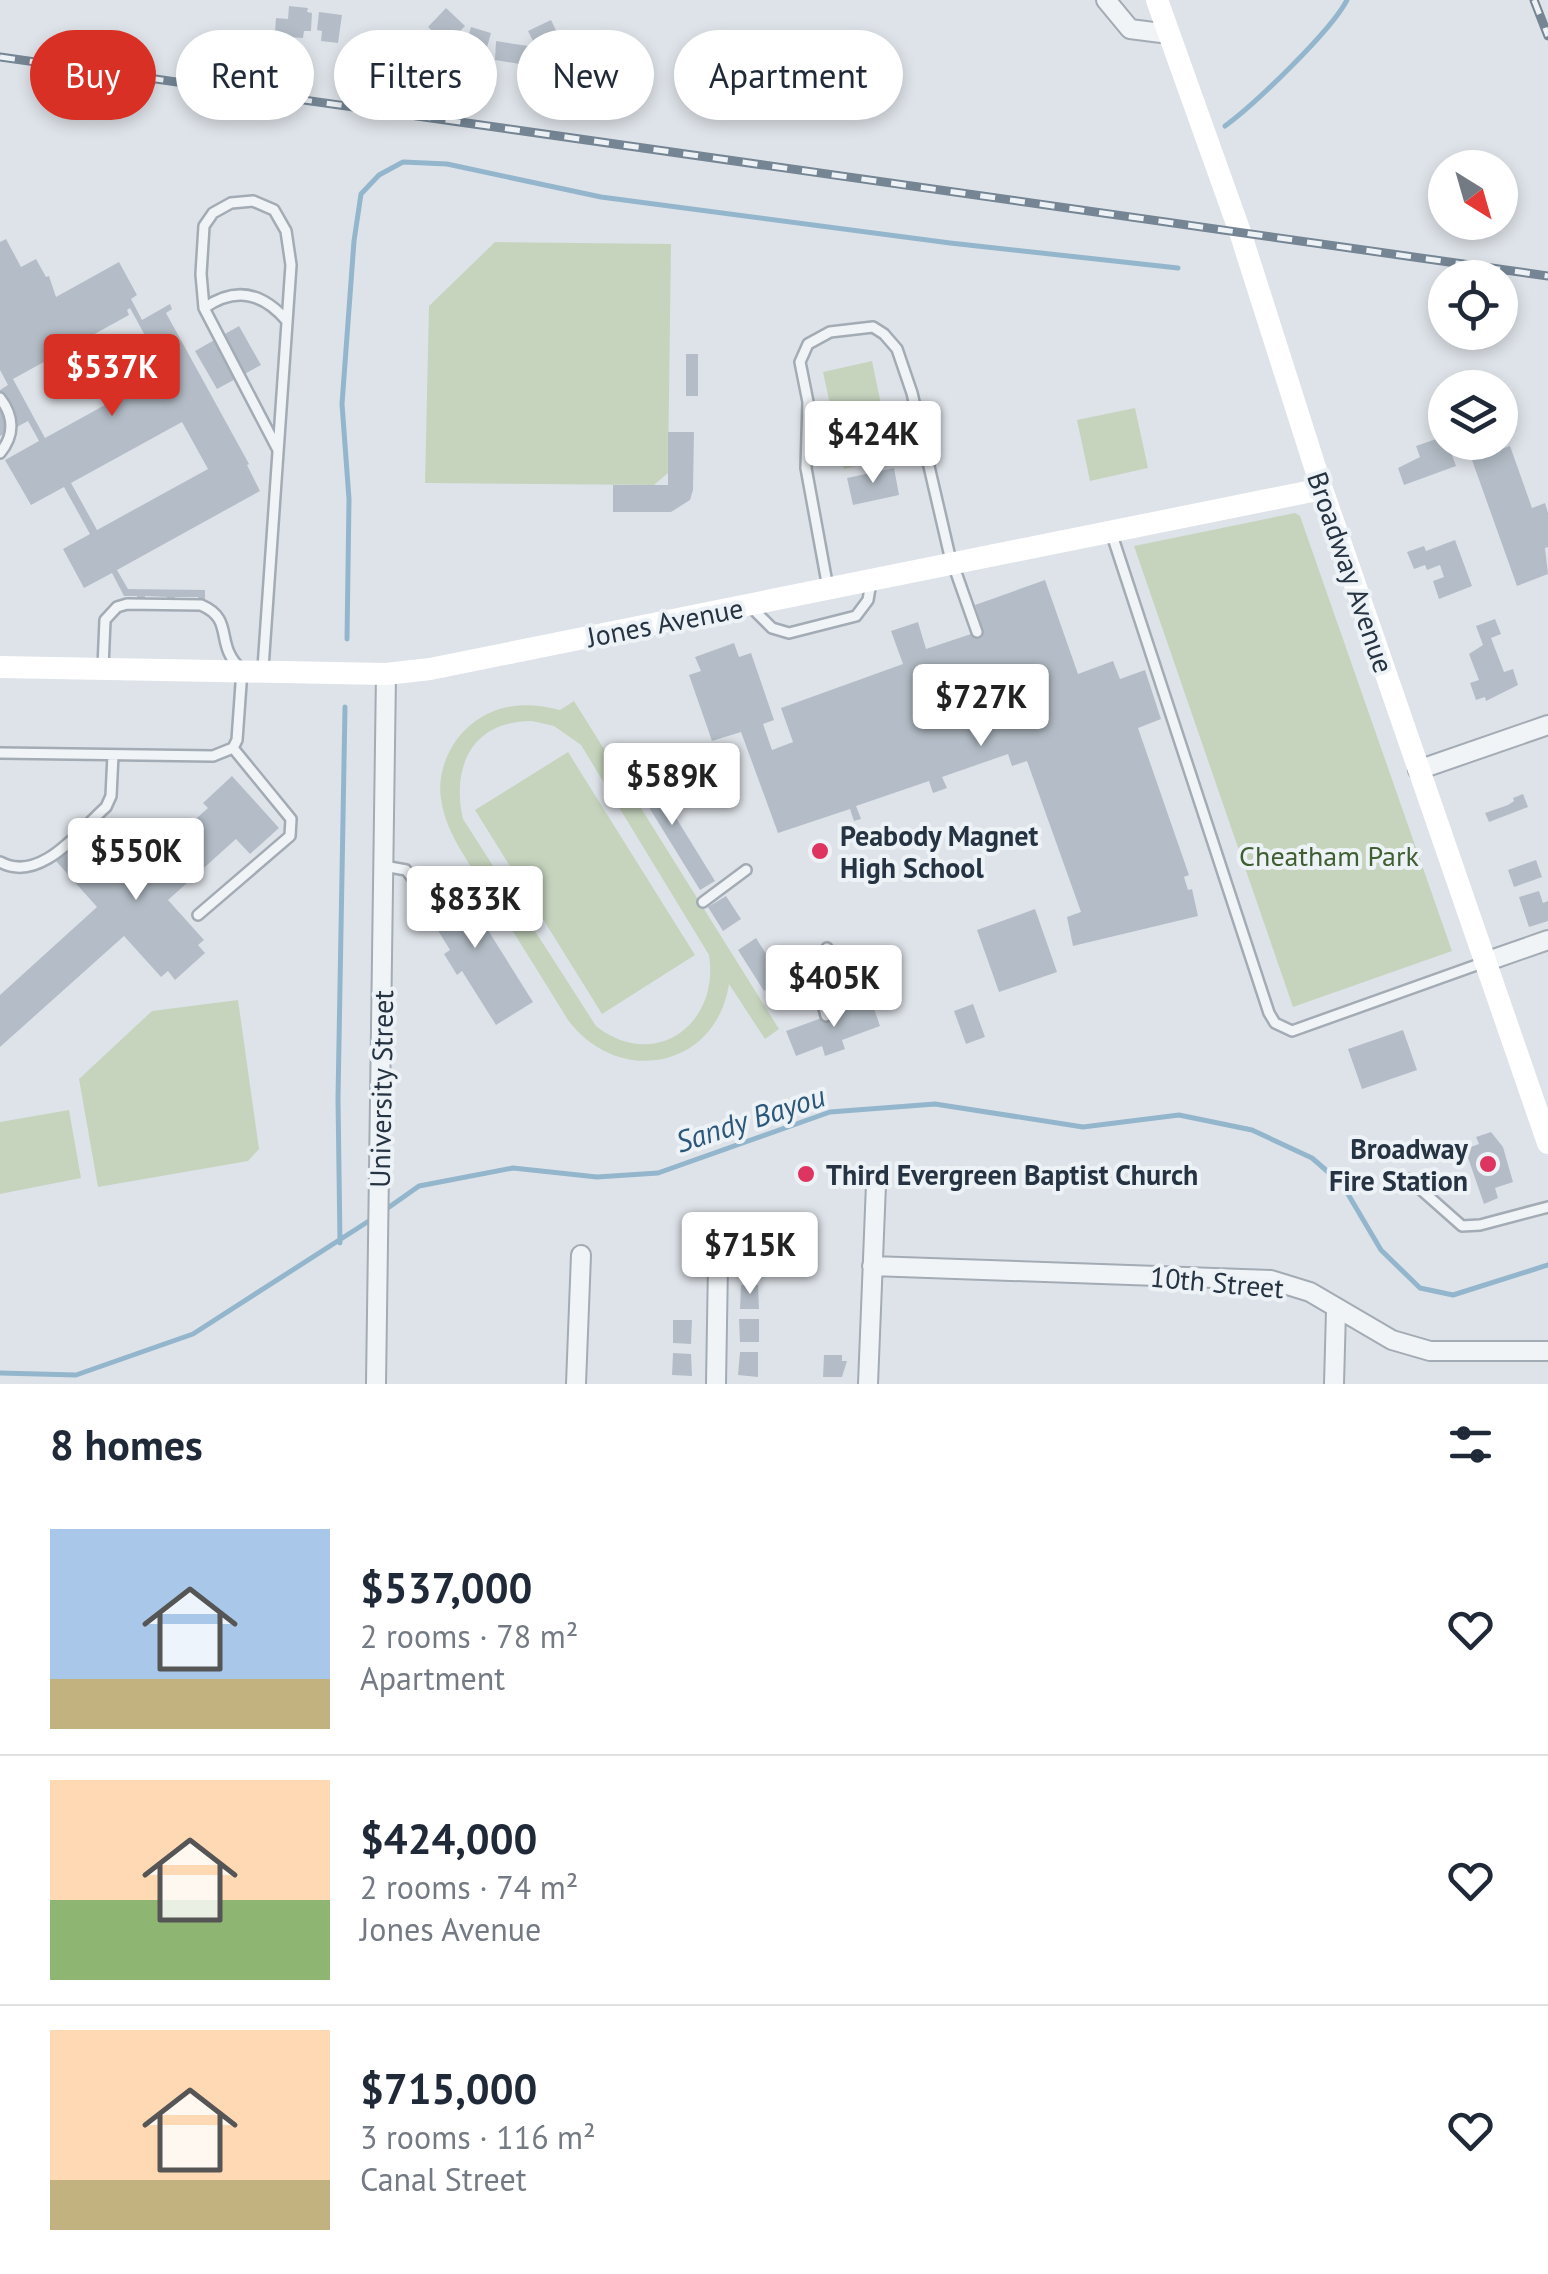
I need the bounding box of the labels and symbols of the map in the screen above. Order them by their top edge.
north arrow [1428,150,1518,240]
pin: $537K [42,334,182,419]
pin: $424K [803,401,943,486]
street label: Broadway Avenue [1299,467,1403,677]
street label: Jones Avenue [583,589,746,655]
pin: $727K [911,664,1051,749]
pin: $589K [602,743,742,828]
place label: Peabody Magnet High School [840,817,1038,886]
pin: $550K [66,818,206,903]
park label: Cheatham Park [1239,837,1419,874]
marker: Peabody Magnet High School [809,840,831,862]
pin: $833K [405,866,545,951]
pin: $405K [764,945,904,1030]
street label: University Street [361,989,401,1188]
water label: Sandy Bayou [670,1075,830,1161]
place label: Broadway Fire Station [1329,1130,1469,1199]
marker: Broadway Fire Station [1477,1153,1499,1175]
place label: Third Evergreen Baptist Church [826,1156,1198,1193]
marker: Third Evergreen Baptist Church [795,1163,817,1185]
pin: $715K [680,1212,820,1297]
street label: 10th Street [1148,1258,1286,1306]

